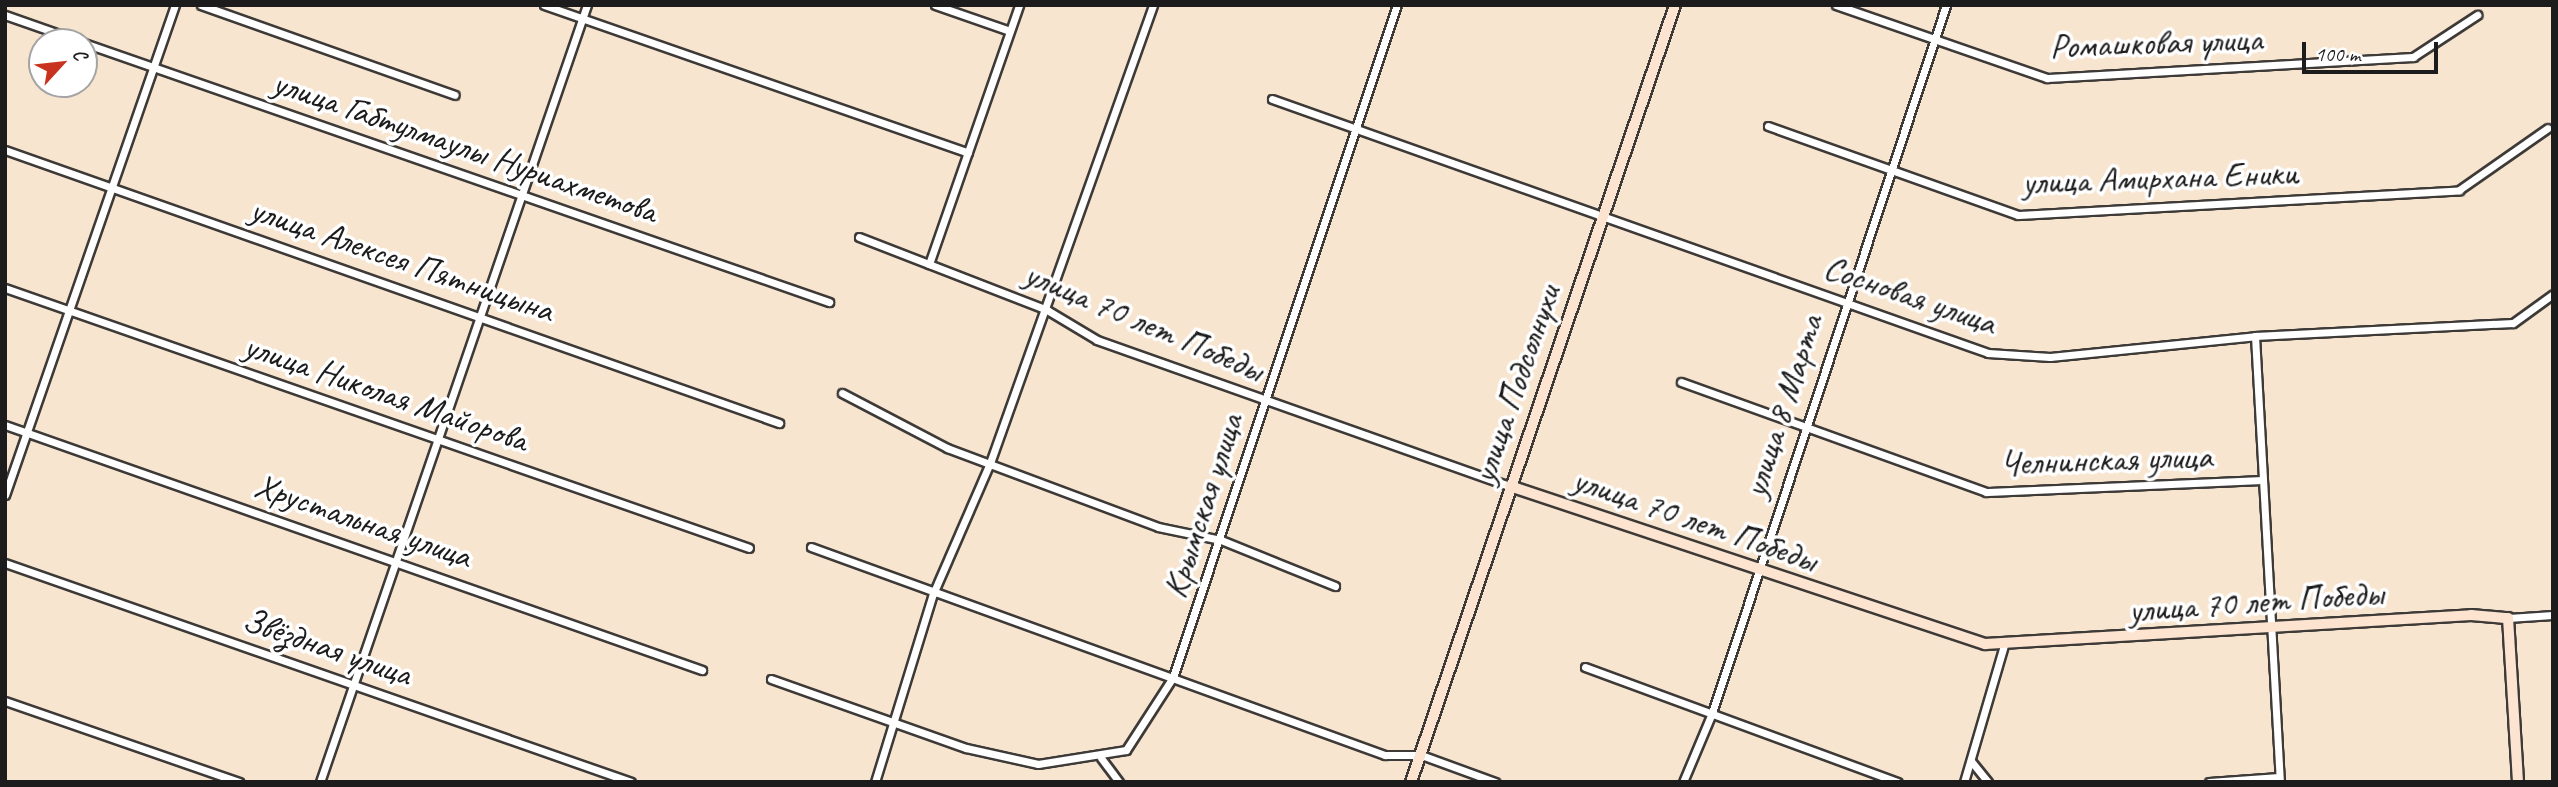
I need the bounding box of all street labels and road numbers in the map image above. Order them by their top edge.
street label: Ромашковая улица [2047,18,2265,68]
street label: улица Габтулмаулы Нуриахметова [266,61,664,233]
street label: улица Амирхана Еники [2022,152,2298,204]
street label: улица Алексея Пятницына [245,188,559,332]
street label: Сосновая улица [1818,246,2002,344]
street label: улица 70 лет Победы [1019,253,1269,391]
street label: улица Подсолнухи [1462,279,1570,489]
street label: улица 8 Марта [1734,310,1832,502]
street label: улица Николая Майорова [239,325,533,461]
street label: Крымская улица [1153,408,1253,604]
street label: Челнинская улица [1998,435,2214,485]
street label: улица 70 лет Победы [1568,459,1822,581]
street label: Хрустальная улица [248,464,478,578]
street label: улица 70 лет Победы [2128,572,2384,632]
street label: Звёздная улица [236,598,418,696]

